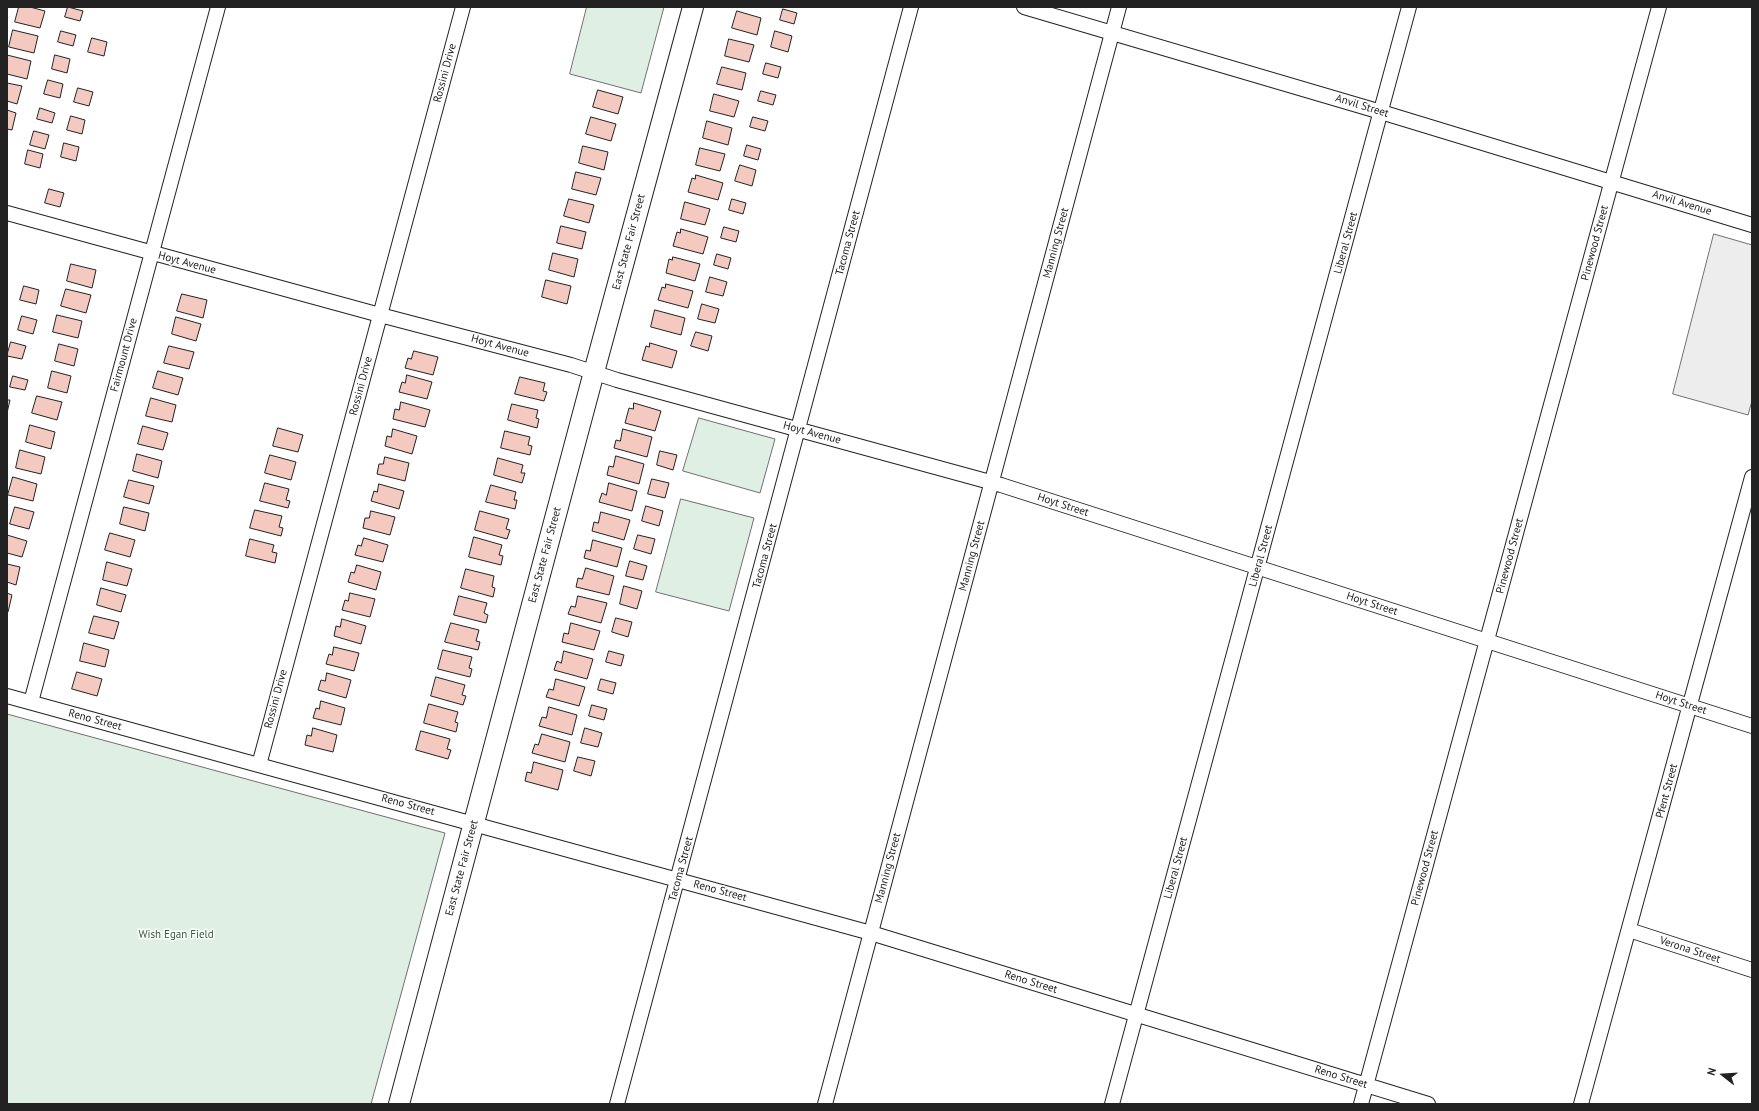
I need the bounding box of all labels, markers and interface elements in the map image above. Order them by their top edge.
street label: Rossini Drive [431,42,459,104]
street label: Anvil Street [1334,92,1390,120]
street label: Anvil Avenue [1651,188,1713,218]
street label: East State Fair Street [610,193,648,291]
street label: Pinewood Street [1579,204,1611,282]
street label: Manning Street [1040,206,1072,280]
street label: Tacoma Street [833,209,863,277]
street label: Liberal Street [1331,211,1361,275]
street label: Hoyt Avenue [157,249,217,277]
street label: Fairmount Drive [108,317,140,393]
street label: Hoyt Avenue [470,332,530,360]
street label: Rossini Drive [347,355,375,417]
street label: Hoyt Avenue [782,419,842,447]
street label: Hoyt Street [1036,491,1090,519]
street label: East State Fair Street [526,506,564,604]
street label: Pinewood Street [1494,517,1526,595]
street label: Manning Street [956,519,988,593]
street label: Tacoma Street [750,522,780,590]
street label: Liberal Street [1246,524,1276,588]
street label: Hoyt Street [1345,590,1399,618]
street label: Rossini Drive [262,668,290,730]
street label: Hoyt Street [1654,689,1708,717]
street label: Reno Street [67,707,123,733]
street label: Pfent Street [1653,762,1681,820]
street label: Reno Street [380,792,436,818]
street label: East State Fair Street [443,819,481,917]
street label: Pinewood Street [1409,829,1441,907]
street label: Manning Street [872,831,904,905]
street label: Tacoma Street [666,835,696,903]
street label: Liberal Street [1161,836,1191,900]
street label: Reno Street [692,878,748,904]
park label: Wish Egan Field [138,928,214,942]
street label: Verona Street [1658,934,1722,966]
street label: Reno Street [1003,968,1059,996]
north arrow [1703,1055,1743,1095]
street label: Reno Street [1313,1063,1369,1091]
text: N [1704,1066,1719,1077]

